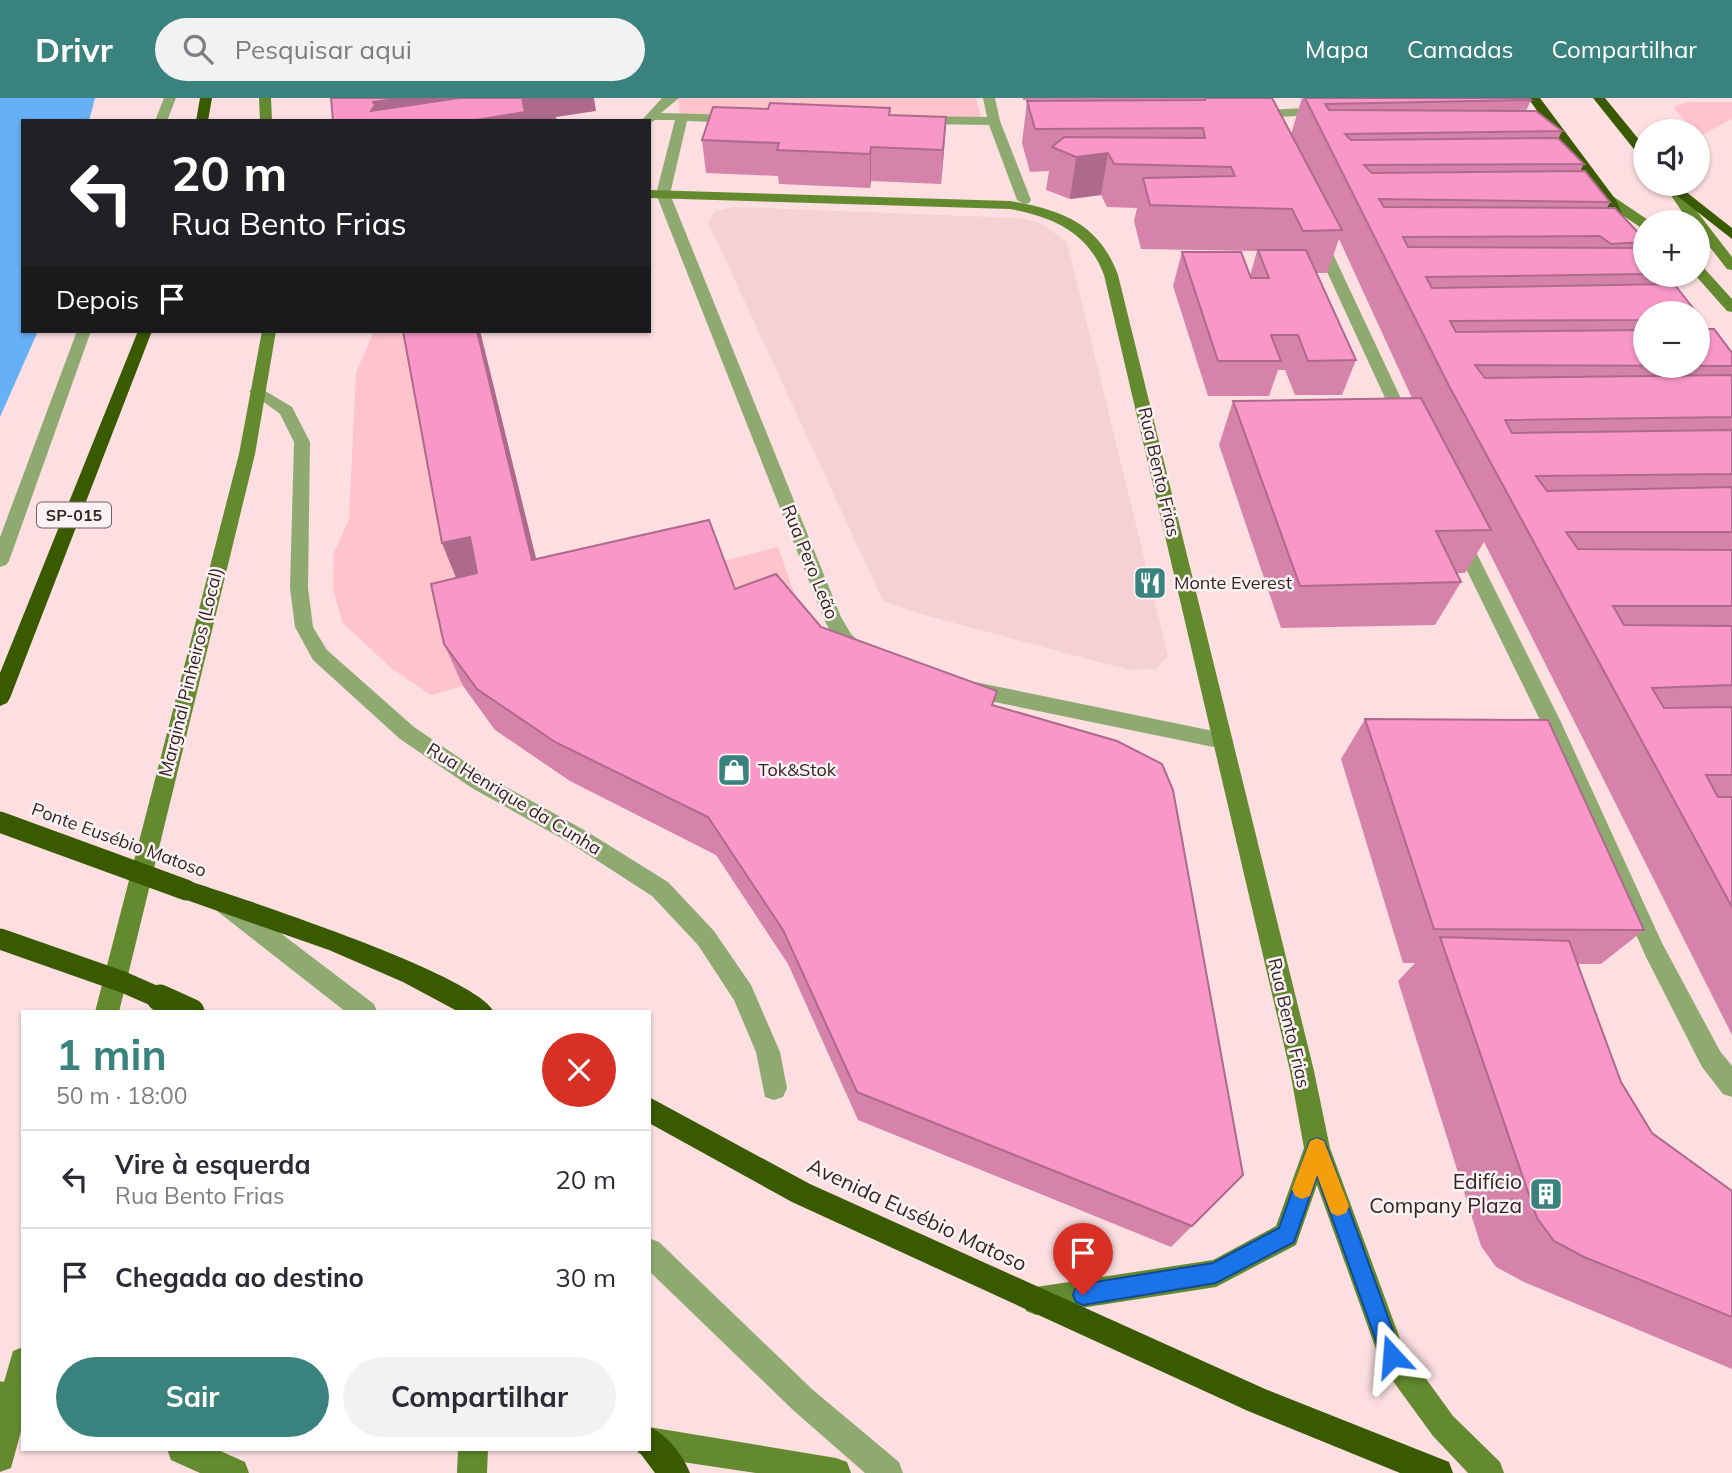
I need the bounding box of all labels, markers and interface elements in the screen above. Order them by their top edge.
search box [155,18,645,81]
text: Drivr [35,29,113,70]
icon: search [179,30,217,68]
text: Pesquisar aqui [235,33,412,66]
text: Mapa [1305,34,1369,64]
text: Camadas [1407,34,1514,64]
text: Compartilhar [1552,34,1697,64]
map controls [1633,119,1710,378]
button: sound [1633,119,1710,196]
text: 20 m [171,142,287,203]
icon: left [56,147,147,238]
text: Rua Bento Frias [171,203,407,243]
button: + [1633,210,1710,287]
icon: arrive [153,280,191,318]
text: Depois [56,283,139,316]
button: − [1633,301,1710,378]
street label: Rua Bento Frias [1133,405,1186,539]
street label: Rua Pero Leão [777,501,844,622]
road number: SP-015 [37,502,111,528]
restaurant icon: Monte Everest [1131,564,1169,602]
street label: Marginal Pinheiros (Local) [153,565,228,779]
place label: Monte Everest [1174,571,1292,594]
street label: Rua Henrique da Cunha [423,737,606,860]
shop icon: Tok&Stok [715,751,753,789]
place label: Tok&Stok [758,758,837,781]
street label: Ponte Eusébio Matoso [29,797,210,882]
street label: Rua Bento Frias [1263,956,1316,1090]
text: 1 min [56,1028,167,1081]
button: close [542,1033,616,1107]
text: 50 m · 18:00 [56,1081,188,1110]
text: Vire à esquerda [115,1148,311,1181]
street label: Avenida Eusébio Matoso [804,1152,1031,1276]
icon: left [56,1160,94,1198]
text: 20 m [555,1163,616,1196]
place label: Edifício Company Plaza [1369,1168,1522,1218]
building icon: Edifício Company Plaza [1527,1175,1565,1213]
text: Rua Bento Frias [115,1181,284,1210]
pin [1053,1223,1113,1295]
icon: arrive [1064,1234,1102,1272]
icon: arrive [56,1258,94,1296]
text: Chegada ao destino [115,1261,364,1294]
text: 30 m [555,1261,616,1294]
position arrow [1355,1319,1429,1393]
button: Sair [56,1357,329,1437]
button: Compartilhar [343,1357,616,1437]

